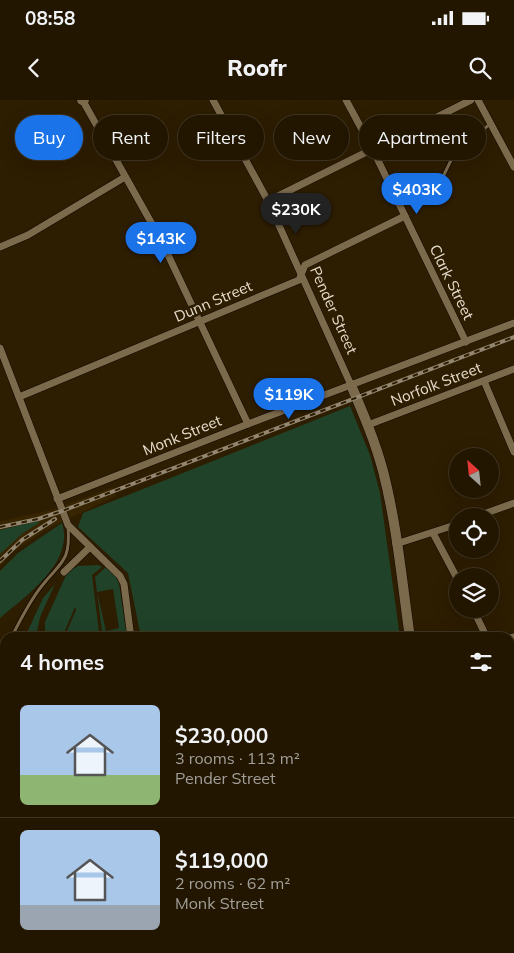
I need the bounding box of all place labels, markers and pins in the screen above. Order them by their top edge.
pin: $403K [382,172,452,215]
pin: $230K [261,192,331,235]
pin: $143K [126,221,196,264]
pin: $119K [254,378,324,420]

